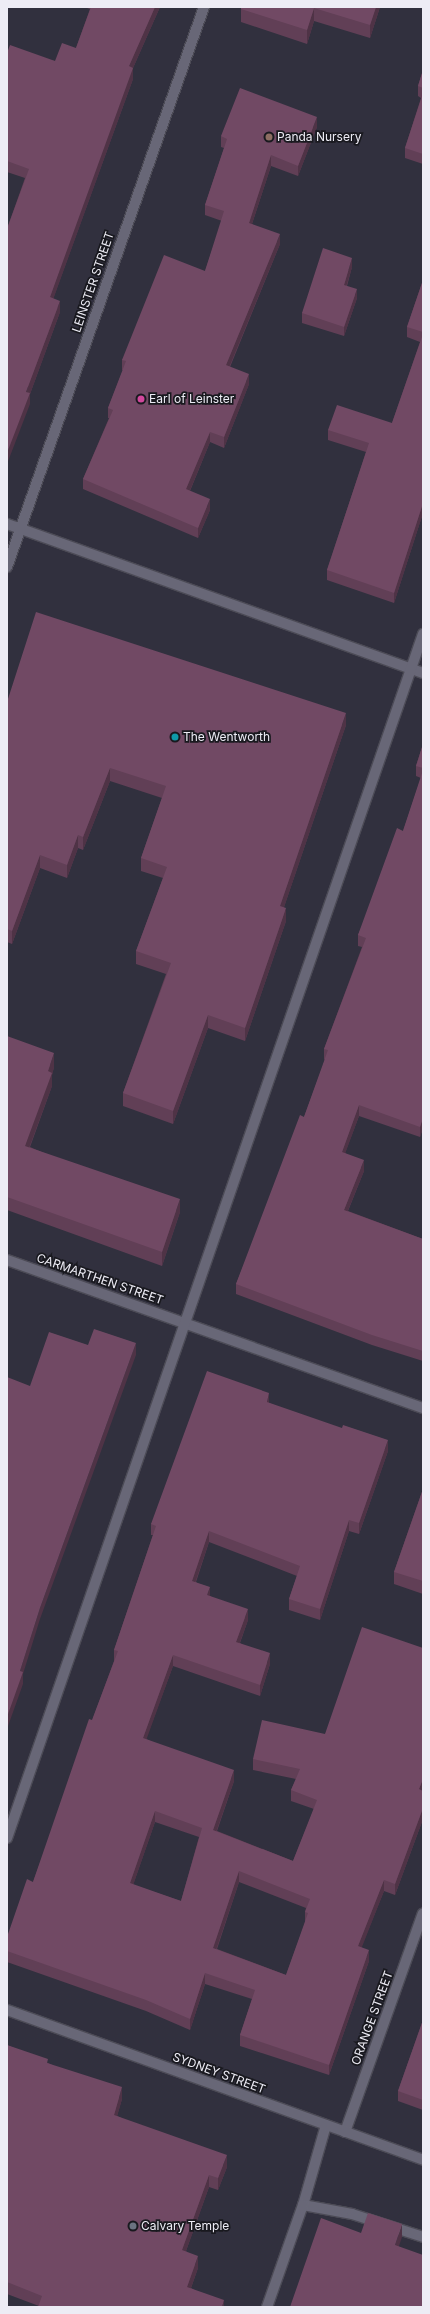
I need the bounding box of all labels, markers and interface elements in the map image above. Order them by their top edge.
place label: Panda Nursery [277,130,361,144]
marker: Panda Nursery [264,132,274,142]
street label: LEINSTER STREET [69,230,117,334]
place label: Earl of Leinster [149,392,234,406]
marker: Earl of Leinster [136,394,146,404]
place label: The Wentworth [183,730,270,744]
marker: The Wentworth [170,732,180,742]
street label: CARMARTHEN STREET [35,1251,165,1307]
street label: ORANGE STREET [348,1969,396,2067]
street label: SYDNEY STREET [171,2050,267,2096]
place label: Calvary Temple [141,2219,229,2233]
marker: Calvary Temple [128,2221,138,2231]

